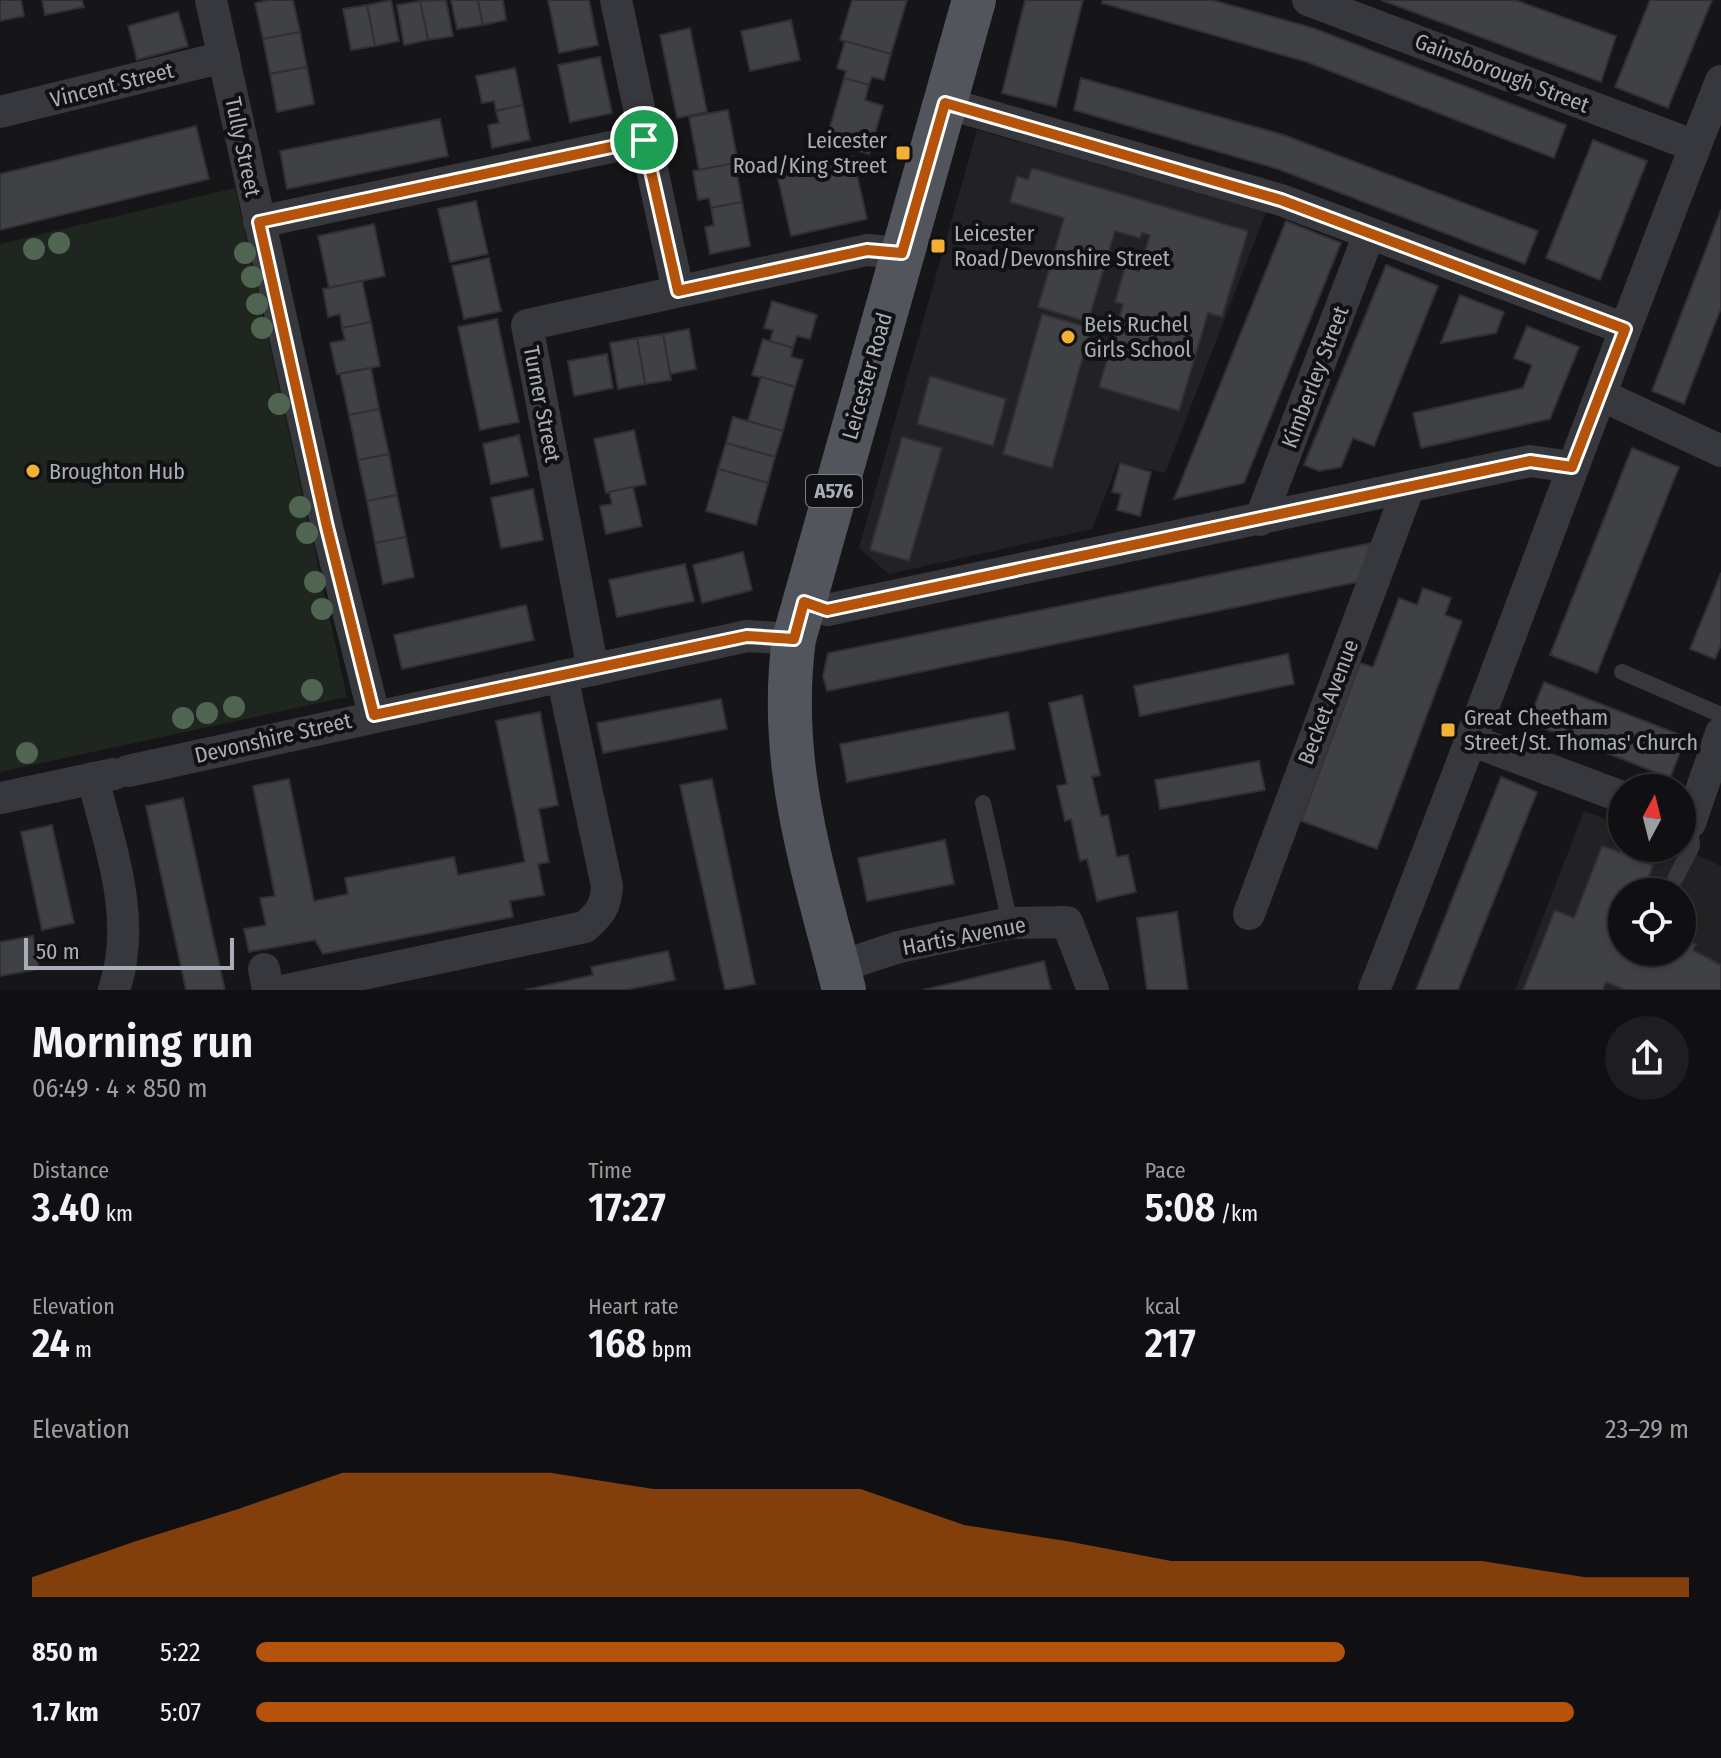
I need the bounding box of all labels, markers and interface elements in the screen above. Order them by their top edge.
street label: Gainsborough Street [1411,27,1594,119]
street label: Vincent Street [47,56,177,113]
street label: Tully Street [219,95,267,200]
pin [610,106,678,174]
icon: arrive [622,118,666,162]
place label: Leicester Road/King Street [733,127,888,179]
marker: Leicester Road/King Street [894,144,912,162]
place label: Leicester Road/Devonshire Street [954,220,1171,272]
marker: Leicester Road/Devonshire Street [929,237,947,255]
street label: Kimberley Street [1276,301,1355,452]
street label: Leicester Road [836,309,898,443]
place label: Beis Ruchel Girls School [1084,311,1191,363]
marker: Beis Ruchel Girls School [1059,328,1077,346]
street label: Turner Street [517,344,567,465]
place label: Broughton Hub [49,458,185,485]
marker: Broughton Hub [24,462,42,480]
road number: A576 [806,475,862,507]
street label: Becket Avenue [1292,636,1364,768]
place label: Great Cheetham Street/St. Thomas' Church [1464,704,1698,756]
street label: Devonshire Street [192,707,355,769]
marker: Great Cheetham Street/St. Thomas' Church [1439,721,1457,739]
north arrow [1608,774,1696,862]
map controls [1608,774,1696,966]
button: locate [1608,878,1696,966]
street label: Hartis Avenue [900,911,1028,961]
scale bar [24,934,234,970]
text: 50 m [36,938,80,965]
text: Morning run [32,1016,253,1069]
button: share [1605,1016,1689,1100]
text: 06:49 · 4 × 850 m [32,1073,207,1104]
text: Distance [32,1157,109,1184]
text: Time [588,1157,632,1184]
text: Pace [1145,1157,1186,1184]
text: 3.40 [32,1184,101,1232]
text: 17:27 [588,1184,666,1232]
text: 5:08 [1145,1184,1216,1232]
text: km [101,1200,133,1227]
text: /km [1216,1200,1258,1227]
text: Elevation [32,1293,115,1320]
text: Heart rate [588,1293,679,1320]
text: kcal [1145,1293,1180,1320]
text: 24 [32,1320,70,1368]
text: 168 [588,1320,647,1368]
text: 217 [1145,1320,1196,1368]
text: m [70,1336,92,1363]
text: bpm [647,1336,692,1363]
text: Elevation [32,1414,130,1445]
text: 23–29 m [1605,1414,1689,1445]
text: 850 m [32,1637,98,1668]
text: 5:22 [160,1637,200,1668]
text: 1.7 km [32,1697,99,1728]
text: 5:07 [160,1697,201,1728]

